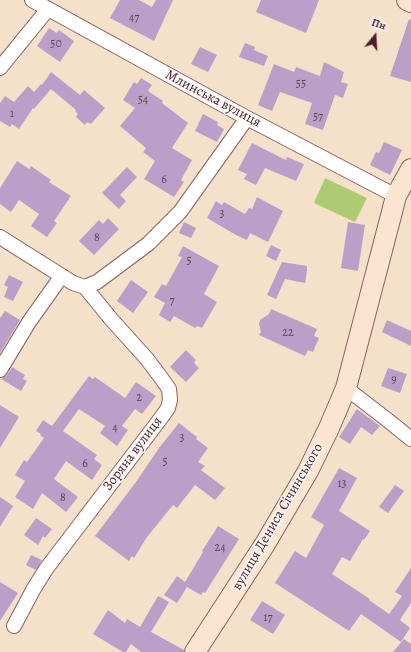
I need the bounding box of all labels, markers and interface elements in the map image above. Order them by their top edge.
house number: 47 [129,11,139,25]
text: Пн [370,15,388,33]
north arrow [355,16,395,56]
house number: 50 [50,37,62,51]
street label: Млинська вулиця [162,67,264,131]
house number: 55 [296,77,306,91]
house number: 54 [138,93,148,107]
house number: 1 [10,107,14,121]
house number: 57 [313,110,323,124]
house number: 6 [161,173,167,187]
house number: 3 [220,207,224,221]
house number: 8 [94,231,100,245]
house number: 5 [186,254,192,268]
house number: 7 [169,294,175,308]
house number: 22 [282,326,294,340]
house number: 9 [391,373,397,387]
house number: 2 [136,391,142,405]
street label: Зоряна вулиця [100,414,166,494]
house number: 4 [112,421,118,435]
house number: 3 [180,431,184,445]
street label: вулиця Дениса Січинського [229,441,327,593]
house number: 5 [162,455,168,469]
house number: 6 [82,457,88,471]
house number: 13 [337,477,347,491]
house number: 8 [60,491,66,505]
house number: 24 [214,541,226,555]
house number: 17 [263,611,273,625]

